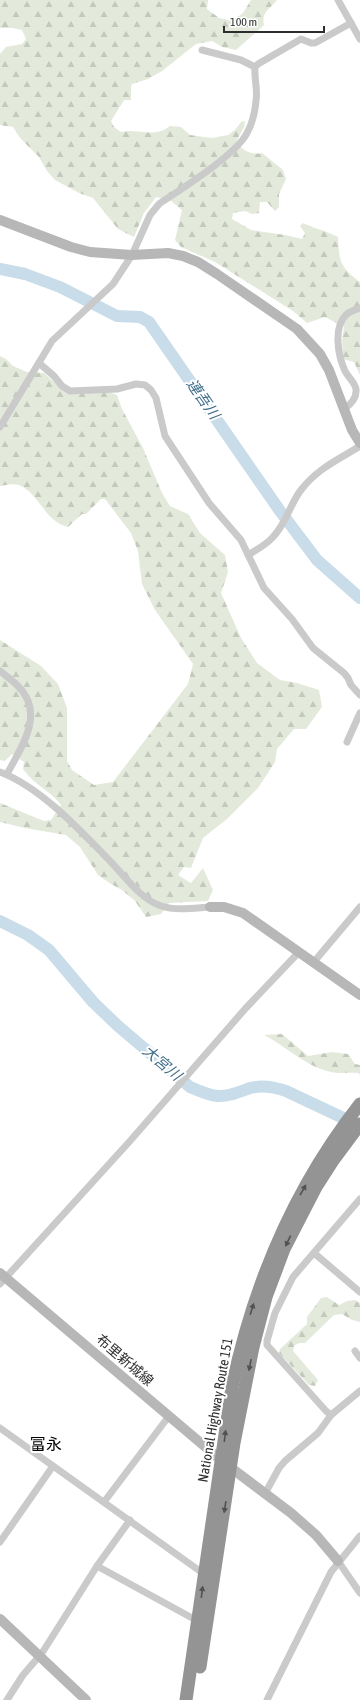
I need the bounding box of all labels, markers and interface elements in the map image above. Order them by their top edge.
scale bar [224,8,324,34]
text: 100 m [230,15,257,29]
water label: 連吾川 [184,375,224,424]
water label: 大宮川 [140,1042,187,1085]
one-way arrow [300,1184,307,1196]
one-way arrow [285,1235,291,1247]
one-way arrow [249,1303,255,1315]
street label: 布里新城線 [93,1331,157,1389]
street label: National Highway Route 151 [194,1337,236,1483]
one-way arrow [246,1359,252,1371]
one-way arrow [222,1430,228,1442]
district label: 富永 [30,1435,62,1453]
one-way arrow [222,1501,228,1513]
one-way arrow [199,1586,205,1598]

